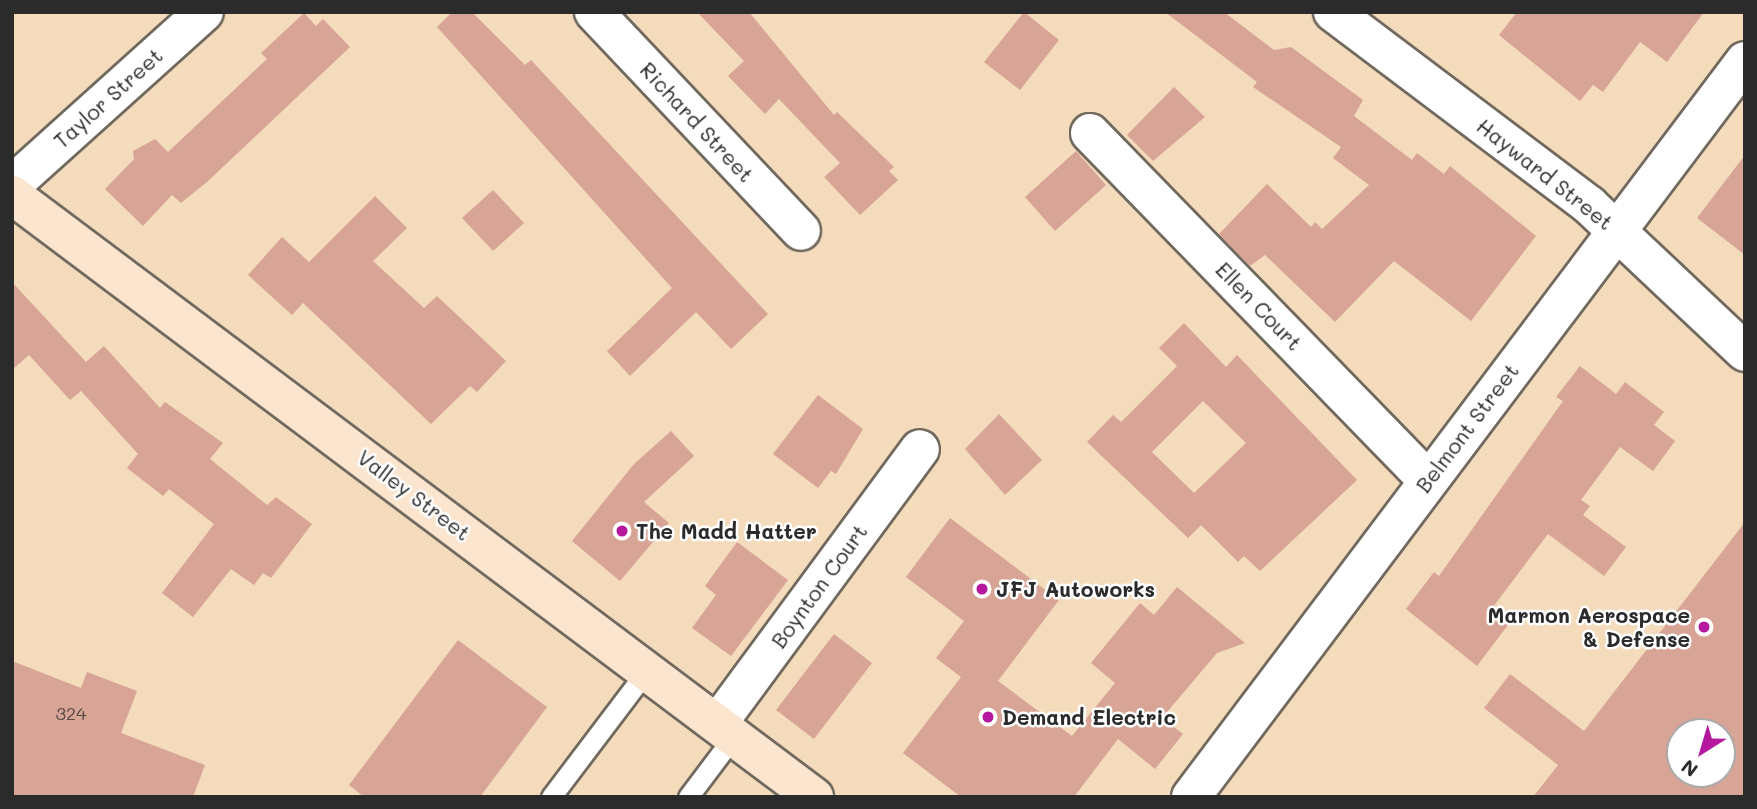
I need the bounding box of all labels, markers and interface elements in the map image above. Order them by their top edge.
street label: Taylor Street [48,43,168,153]
street label: Richard Street [635,57,759,187]
street label: Hayward Street [1472,113,1618,235]
street label: Ellen Court [1211,257,1307,355]
street label: Belmont Street [1410,359,1524,497]
street label: Valley Street [353,444,475,546]
place label: The Madd Hatter [636,518,817,544]
street label: Boynton Court [766,519,872,653]
marker: The Madd Hatter [614,523,630,539]
place label: JFJ Autoworks [996,576,1155,602]
marker: JFJ Autoworks [974,581,990,597]
place label: Marmon Aerospace & Defense [1488,602,1690,652]
marker: Marmon Aerospace & Defense [1696,619,1712,635]
house number: 324 [55,702,87,724]
place label: Demand Electric [1002,704,1176,730]
marker: Demand Electric [980,709,996,725]
north arrow [1666,718,1736,788]
text: N [1676,754,1703,783]

